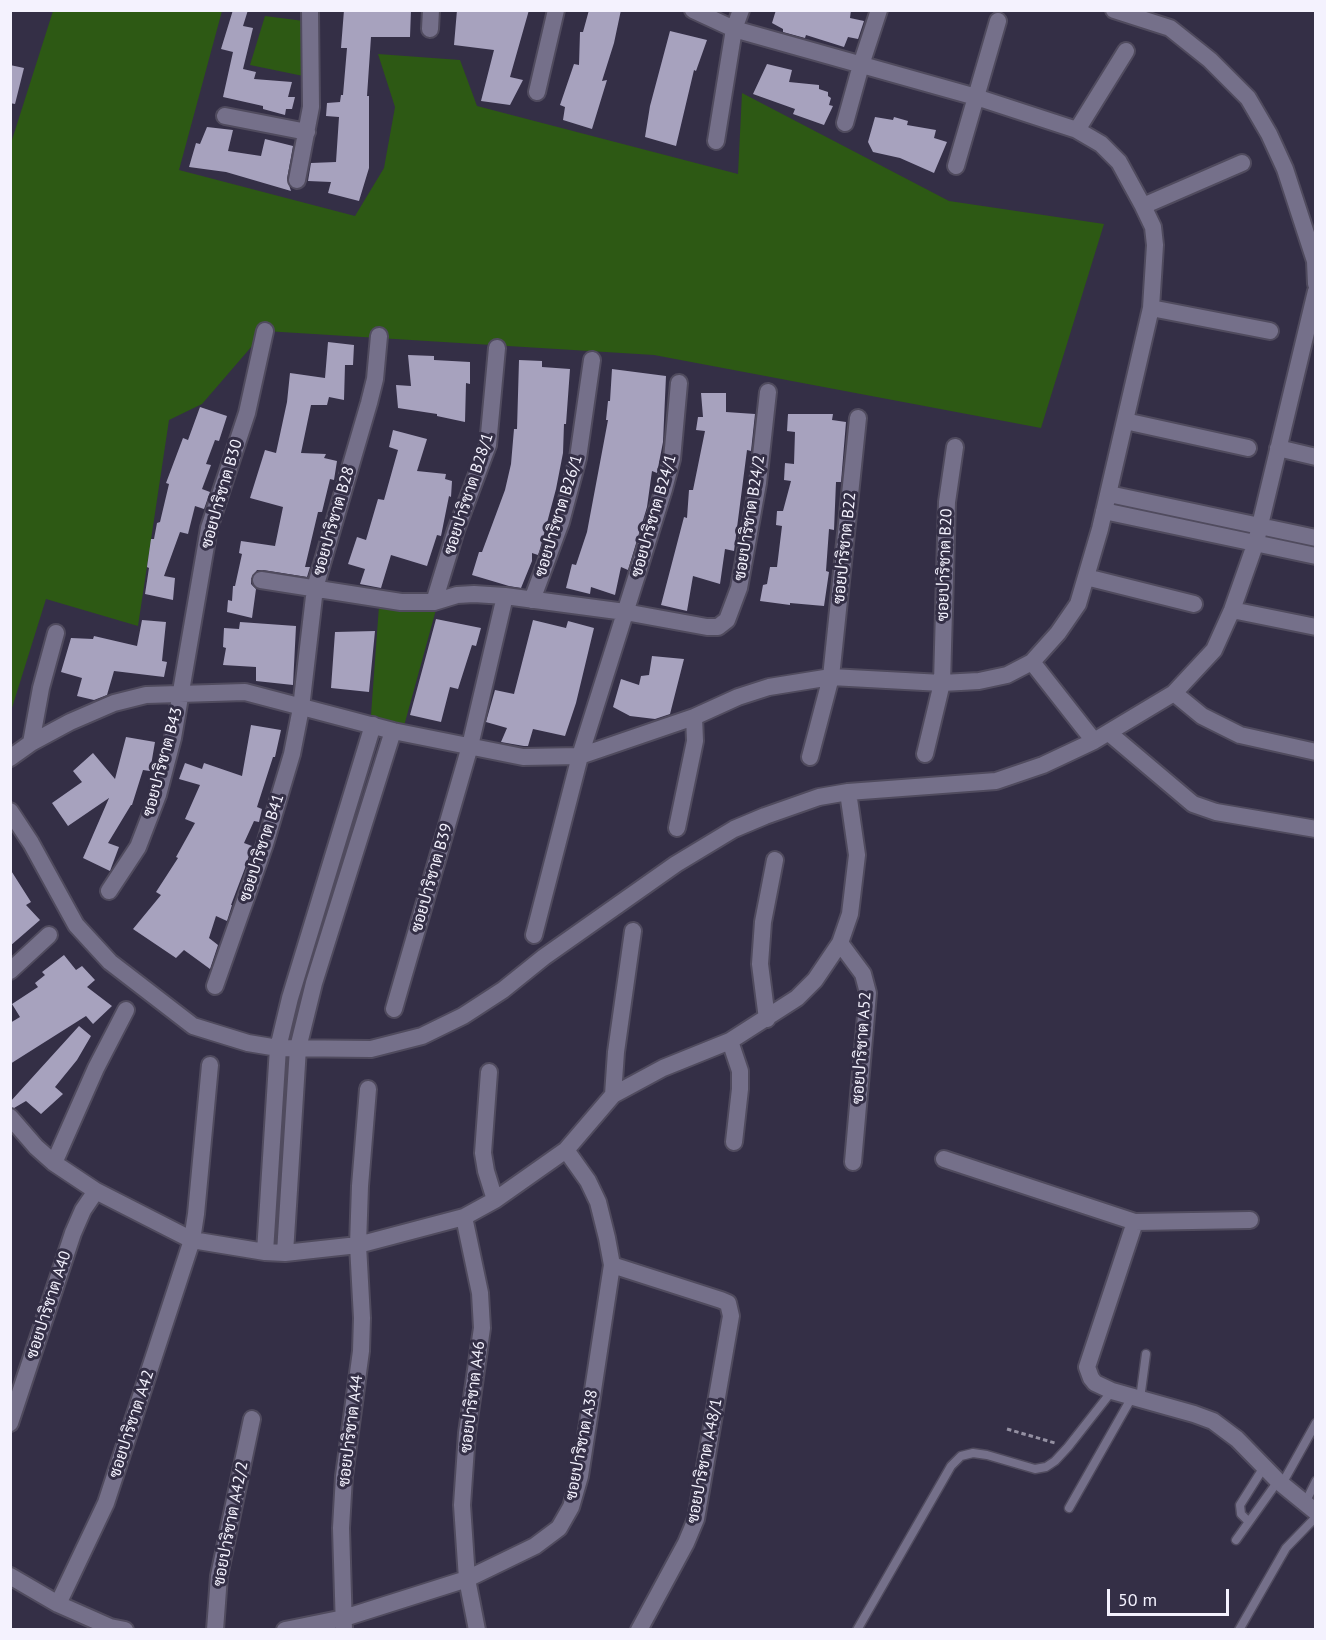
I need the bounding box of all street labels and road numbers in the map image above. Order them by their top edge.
street label: ซอยปาริชาต B28/1 [440,431,498,557]
street label: ซอยปาริชาต B30 [197,437,247,551]
street label: ซอยปาริชาต B26/1 [531,452,587,580]
street label: ซอยปาริชาต B24/1 [627,452,681,580]
street label: ซอยปาริชาต B24/2 [731,454,769,582]
street label: ซอยปาริชาต B28 [309,464,359,578]
street label: ซอยปาริชาต B22 [830,491,860,605]
street label: ซอยปาริชาต B20 [933,508,957,622]
street label: ซอยปาริชาต B43 [139,705,187,819]
street label: ซอยปาริชาต B41 [235,791,289,905]
street label: ซอยปาริชาต B39 [407,821,457,935]
street label: ซอยปาริชาต A52 [848,991,876,1105]
street label: ซอยปาริชาต A40 [22,1248,76,1362]
street label: ซอยปาริชาต A46 [457,1340,489,1454]
street label: ซอยปาริชาต A42 [105,1367,159,1481]
street label: ซอยปาริชาต A44 [335,1374,367,1488]
street label: ซอยปาริชาต A38 [562,1388,602,1502]
street label: ซอยปาริชาต A48/1 [683,1397,727,1525]
street label: ซอยปาริชาต A42/2 [209,1460,253,1588]

